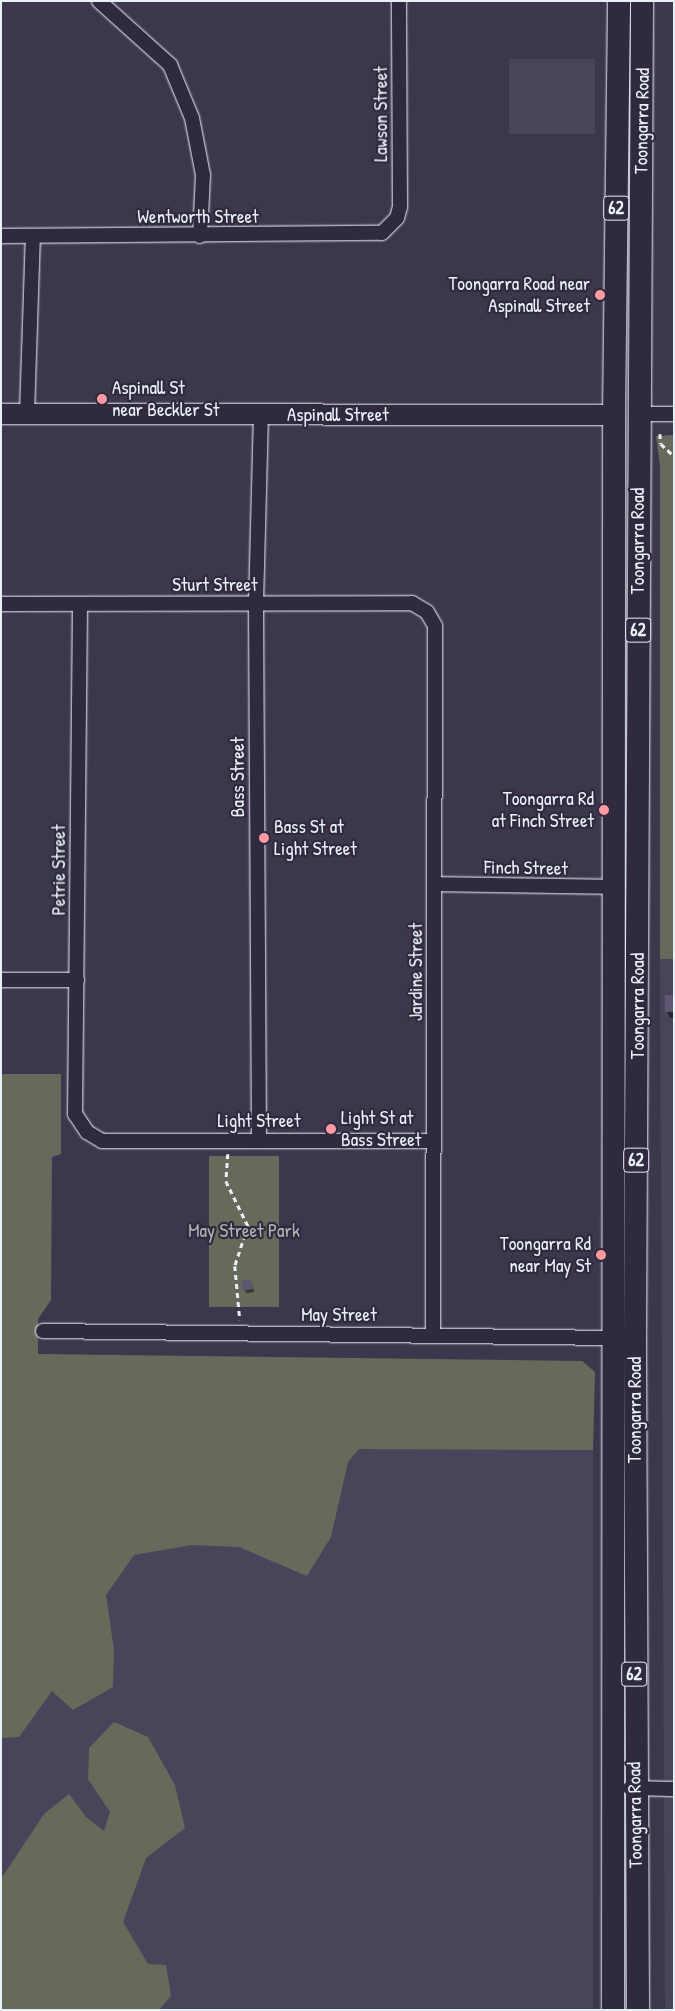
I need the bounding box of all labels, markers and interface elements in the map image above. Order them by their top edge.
street label: Lawson Street [370,66,392,162]
street label: Toongarra Road [630,68,654,174]
road number: 62 [602,192,630,224]
street label: Wentworth Street [137,206,259,228]
place label: Toongarra Road near Aspinall Street [448,273,590,317]
marker: Toongarra Road near Aspinall Street [594,289,606,301]
place label: Aspinall St near Beckler St [112,377,219,421]
marker: Aspinall St near Beckler St [96,393,108,405]
street label: Aspinall Street [287,404,389,426]
street label: Toongarra Road [627,488,649,594]
street label: Sturt Street [172,574,258,596]
road number: 62 [624,614,652,646]
street label: Bass Street [227,737,249,817]
place label: Toongarra Rd at Finch Street [492,788,594,832]
marker: Toongarra Rd at Finch Street [598,804,610,816]
place label: Bass St at Light Street [274,816,357,860]
street label: Petrie Street [48,825,70,915]
marker: Bass St at Light Street [258,832,270,844]
street label: Finch Street [484,856,568,880]
street label: Jardine Street [405,923,427,1021]
street label: Toongarra Road [627,953,649,1059]
place label: Light St at Bass Street [341,1107,421,1151]
street label: Light Street [218,1110,300,1132]
marker: Light St at Bass Street [325,1123,337,1135]
road number: 62 [622,1144,650,1176]
park label: May Street Park [188,1220,300,1242]
place label: Toongarra Rd near May St [500,1233,591,1277]
marker: Toongarra Rd near May St [595,1249,607,1261]
street label: May Street [301,1304,377,1326]
street label: Toongarra Road [624,1357,646,1463]
road number: 62 [620,1658,648,1690]
street label: Toongarra Road [623,1762,647,1868]

